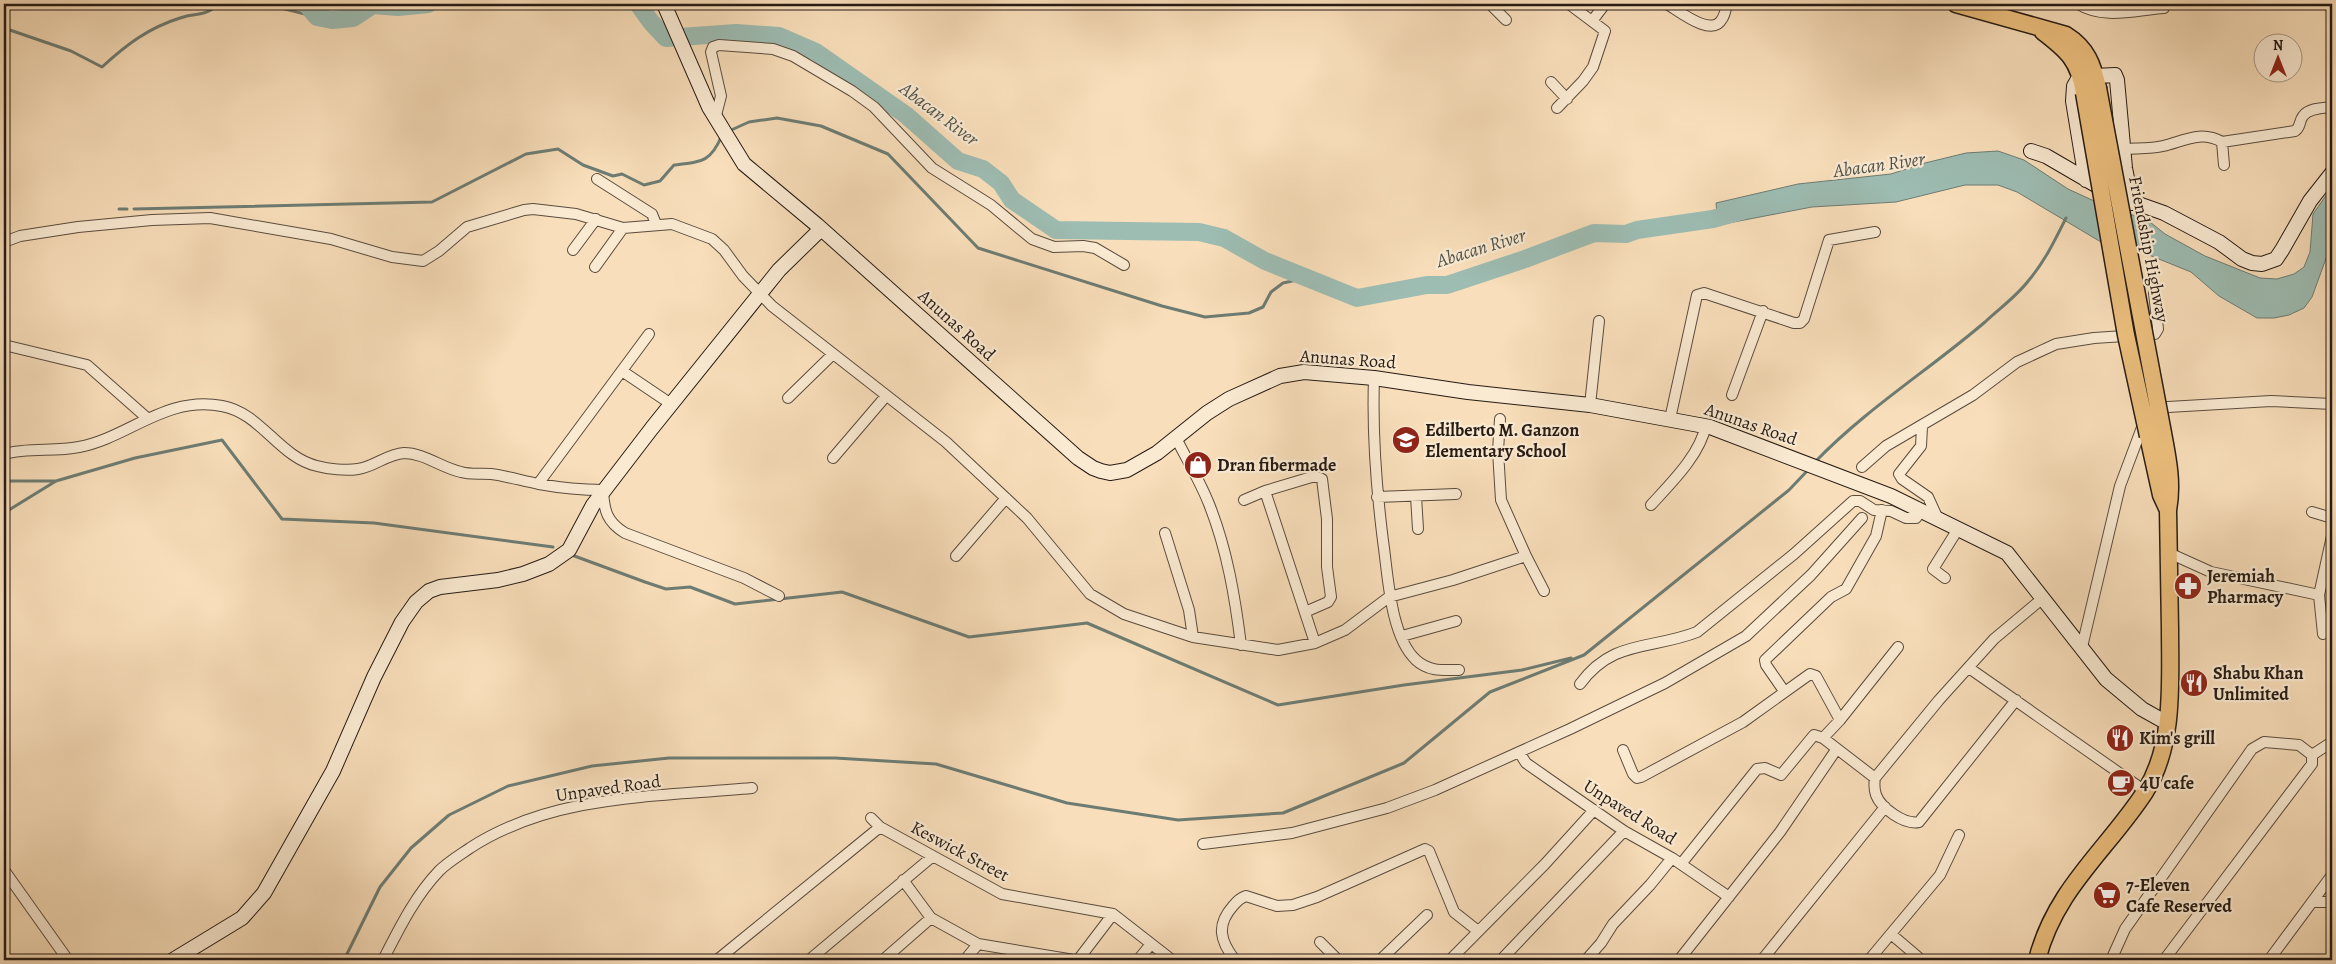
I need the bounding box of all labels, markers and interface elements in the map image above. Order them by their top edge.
north arrow [2254,32,2304,82]
text: N [2273,36,2283,55]
water label: Abacan River [894,75,985,153]
water label: Abacan River [1831,146,1928,184]
street label: Friendship Highway [2123,174,2175,325]
water label: Abacan River [1432,222,1530,274]
street label: Anunas Road [912,283,1001,366]
street label: Anunas Road [1298,344,1397,374]
street label: Anunas Road [1701,397,1801,451]
place label: Edilberto M. Ganzon Elementary School [1425,418,1579,463]
school or university icon: Edilberto M. Ganzon Elementary School [1391,425,1421,455]
shop icon: Dran fibermade [1183,450,1213,480]
place label: Dran fibermade [1217,453,1336,477]
place label: Jeremiah Pharmacy [2207,564,2284,609]
pharmacy icon: Jeremiah Pharmacy [2173,571,2203,601]
place label: Shabu Khan Unlimited [2213,661,2304,706]
restaurant icon: Shabu Khan Unlimited [2179,668,2209,698]
restaurant icon: Kim's grill [2105,723,2135,753]
place label: Kim's grill [2139,726,2215,750]
cafe icon: 4U cafe [2106,768,2136,798]
street label: Unpaved Road [554,769,662,807]
place label: 4U cafe [2140,771,2194,795]
street label: Unpaved Road [1579,774,1682,850]
street label: Keswick Street [907,815,1013,887]
place label: 7-Eleven Cafe Reserved [2126,873,2232,918]
supermarket icon: 7-Eleven Cafe Reserved [2092,880,2122,910]

